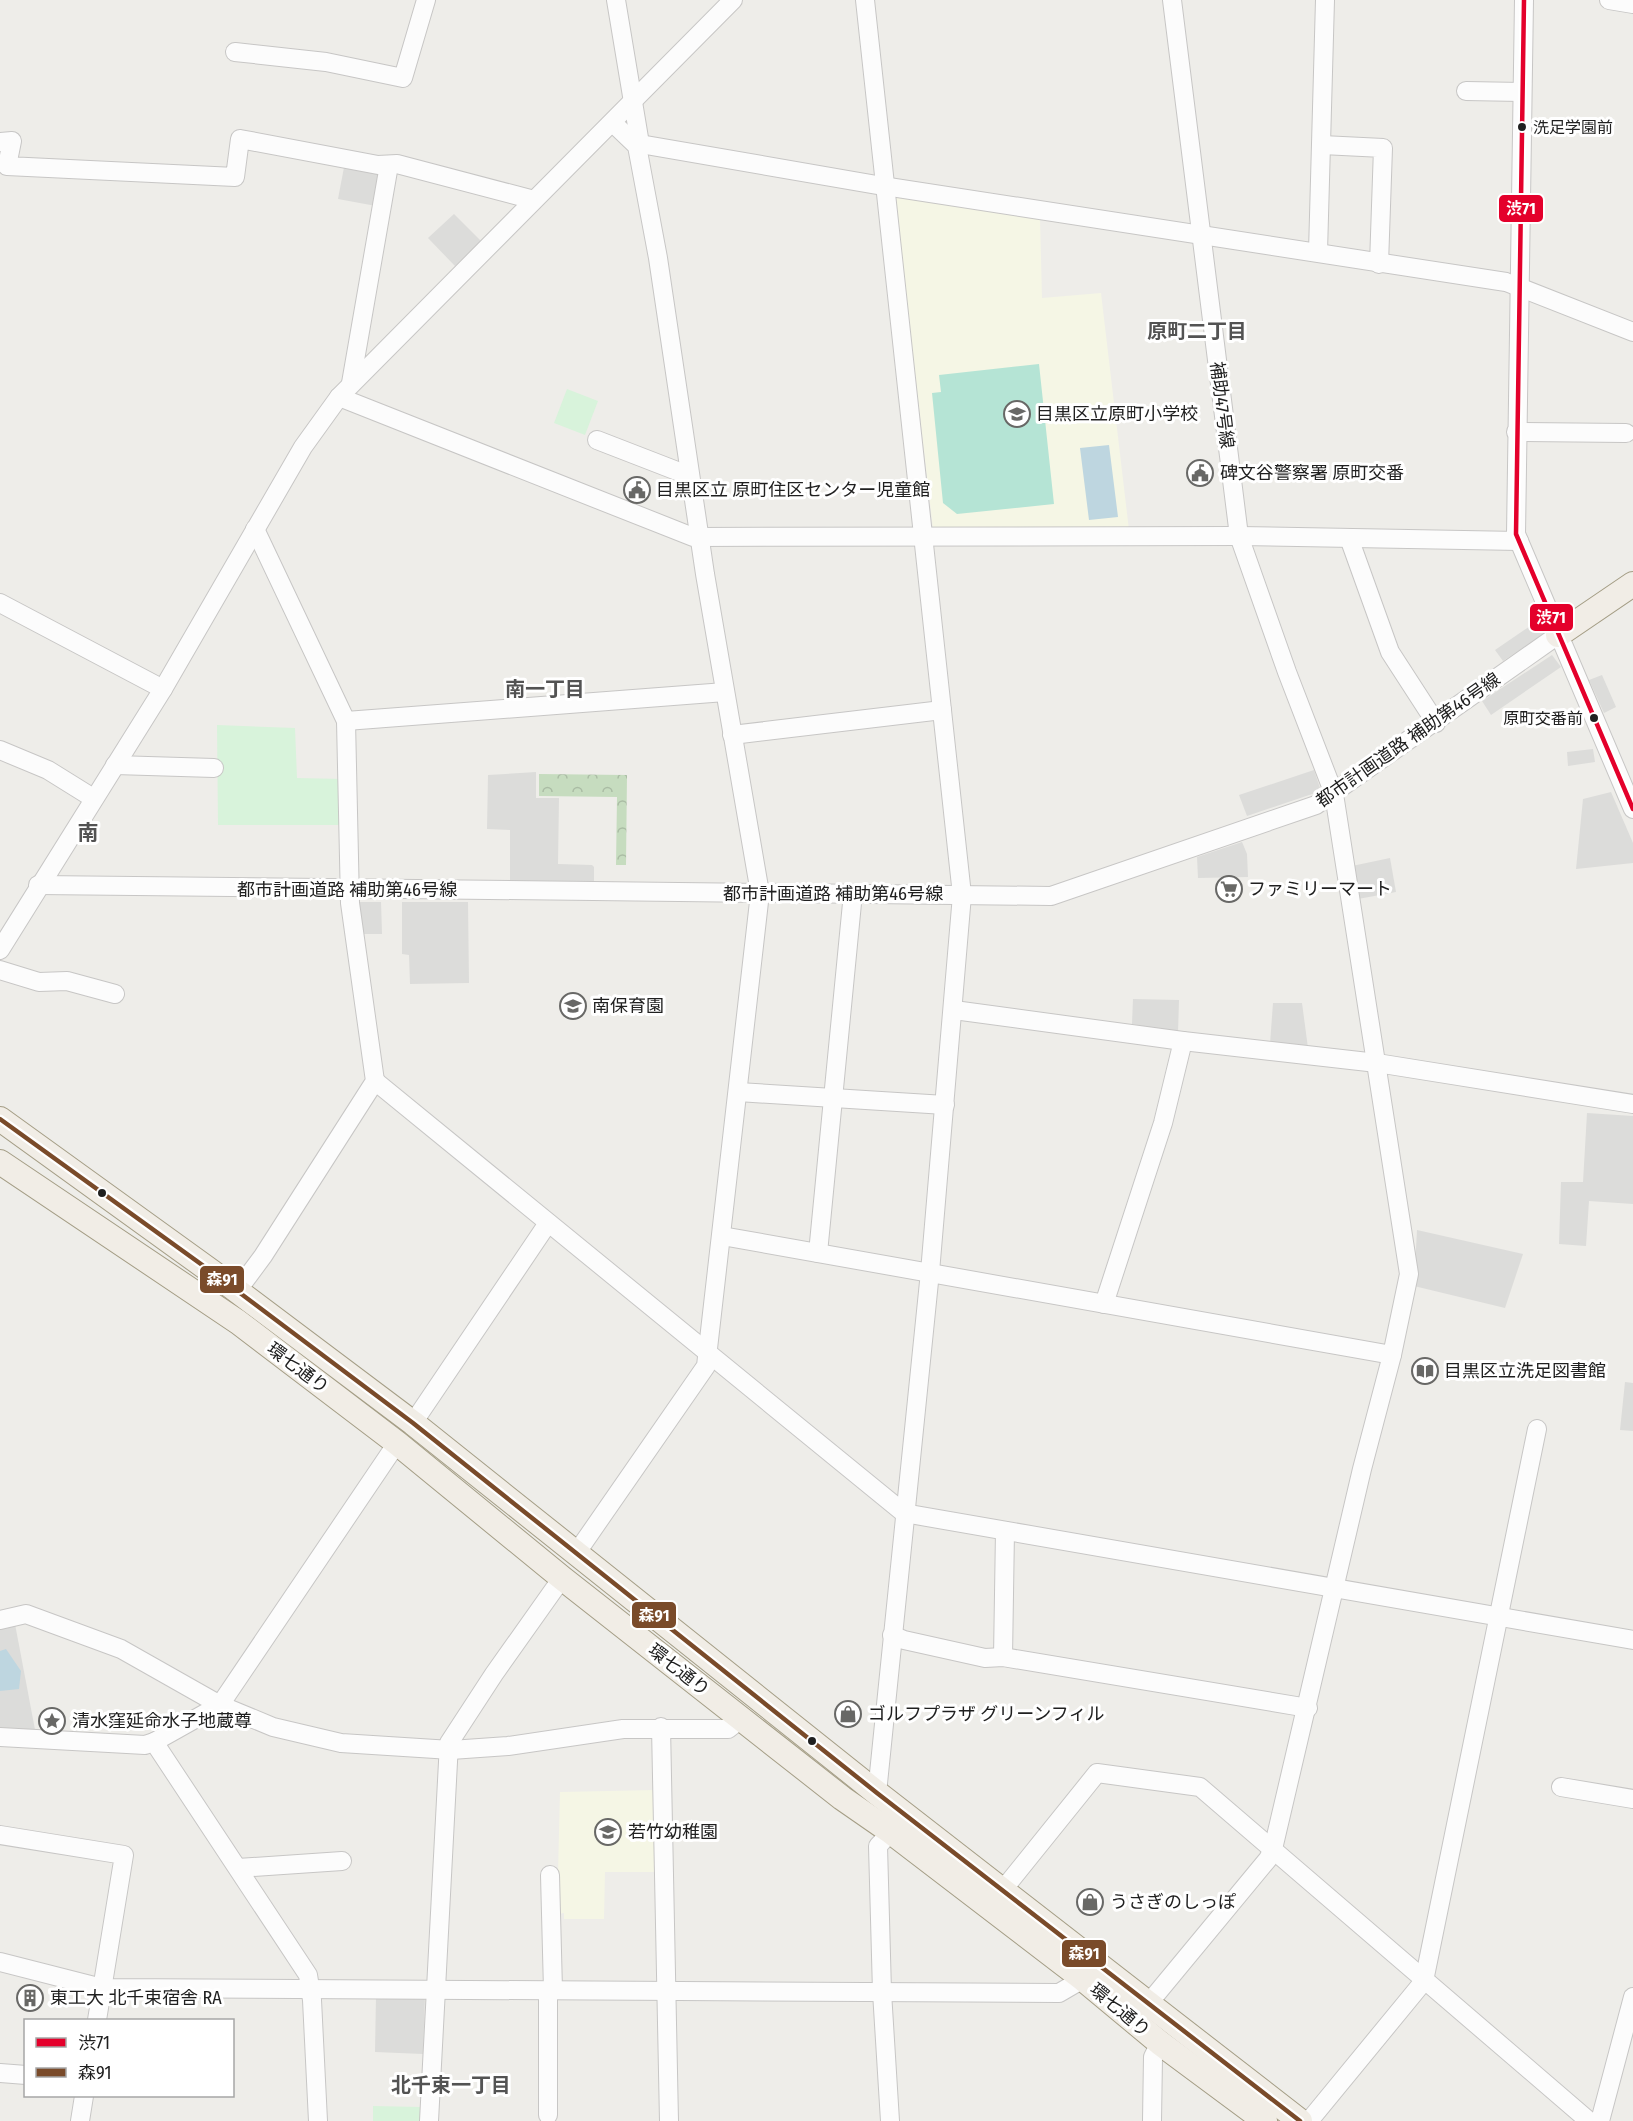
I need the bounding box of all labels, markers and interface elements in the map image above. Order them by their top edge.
place label: 洗足学園前 [1533,118,1613,137]
marker: 洗足学園前 [1516,121,1528,133]
line badge: 渋71 [1498,194,1544,223]
text: 渋71 [1506,199,1536,218]
district label: 原町二丁目 [1147,319,1247,343]
street label: 補助47号線 [1206,360,1238,450]
school or university icon: 目黒区立原町小学校 [1002,399,1032,429]
place label: 目黒区立原町小学校 [1036,403,1198,425]
public building icon: 碑文谷警察署 原町交番 [1185,458,1215,488]
place label: 碑文谷警察署 原町交番 [1220,462,1404,484]
public building icon: 目黒区立 原町住区センター児童館 [622,475,652,505]
place label: 目黒区立 原町住区センター児童館 [656,479,930,501]
line badge: 渋71 [1529,603,1574,632]
text: 渋71 [1536,608,1566,627]
street label: 都市計画道路 補助第46号線 [1312,668,1504,812]
district label: 南一丁目 [505,677,585,701]
place label: 原町交番前 [1503,709,1583,728]
marker: 原町交番前 [1588,712,1600,724]
district label: 南 [78,820,99,846]
supermarket icon: ファミリーマート [1214,874,1244,904]
place label: ファミリーマート [1248,878,1392,900]
street label: 都市計画道路 補助第46号線 [237,879,457,901]
street label: 都市計画道路 補助第46号線 [723,883,943,905]
school or university icon: 南保育園 [558,991,588,1021]
place label: 南保育園 [592,995,664,1017]
unlabelled marker [96,1187,108,1199]
line badge: 森91 [199,1265,245,1294]
text: 森91 [207,1270,237,1289]
street label: 環七通り [263,1338,333,1398]
library icon: 目黒区立洗足図書館 [1410,1356,1440,1386]
place label: 目黒区立洗足図書館 [1444,1360,1606,1382]
line badge: 森91 [631,1601,677,1629]
text: 森91 [639,1606,669,1625]
street label: 環七通り [644,1639,714,1701]
shop icon: ゴルフプラザ グリーンフィル [833,1699,863,1729]
place label: ゴルフプラザ グリーンフィル [868,1703,1104,1725]
place icon: 清水窪延命水子地蔵尊 [37,1706,67,1736]
place label: 清水窪延命水子地蔵尊 [72,1710,252,1732]
unlabelled marker [806,1735,818,1747]
school or university icon: 若竹幼稚園 [593,1817,623,1847]
place label: 若竹幼稚園 [628,1821,718,1843]
shop icon: うさぎのしっぽ [1075,1887,1105,1917]
place label: うさぎのしっぽ [1110,1891,1236,1913]
line badge: 森91 [1061,1939,1107,1968]
text: 森91 [1069,1944,1099,1963]
street label: 環七通り [1085,1978,1155,2042]
building icon: 東工大 北千束宿舎 RA [15,1983,45,2013]
place label: 東工大 北千束宿舎 RA [50,1987,222,2009]
legend [24,2019,234,2097]
text: 渋71 [78,2032,110,2054]
text: 森91 [78,2062,111,2084]
district label: 北千束一丁目 [391,2073,511,2097]

